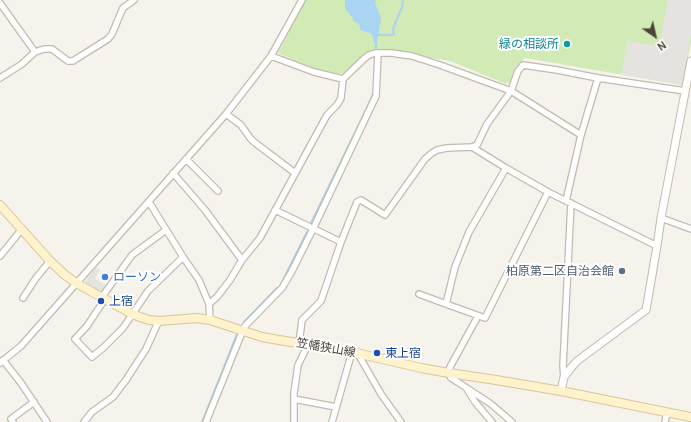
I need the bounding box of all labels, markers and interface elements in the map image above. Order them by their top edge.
north arrow [635,16,675,56]
place label: 緑の相談所 [499,37,559,51]
text: N [655,38,669,54]
marker: 緑の相談所 [562,39,572,49]
place label: 柏原第二区自治会館 [506,264,614,278]
marker: 柏原第二区自治会館 [617,266,627,276]
place label: ローソン [113,270,161,284]
marker: ローソン [100,272,110,282]
place label: 上宿 [109,294,133,308]
marker: 上宿 [96,296,106,306]
street label: 笠幡狭山線 [295,336,357,360]
place label: 東上宿 [385,346,421,360]
marker: 東上宿 [372,348,382,358]

